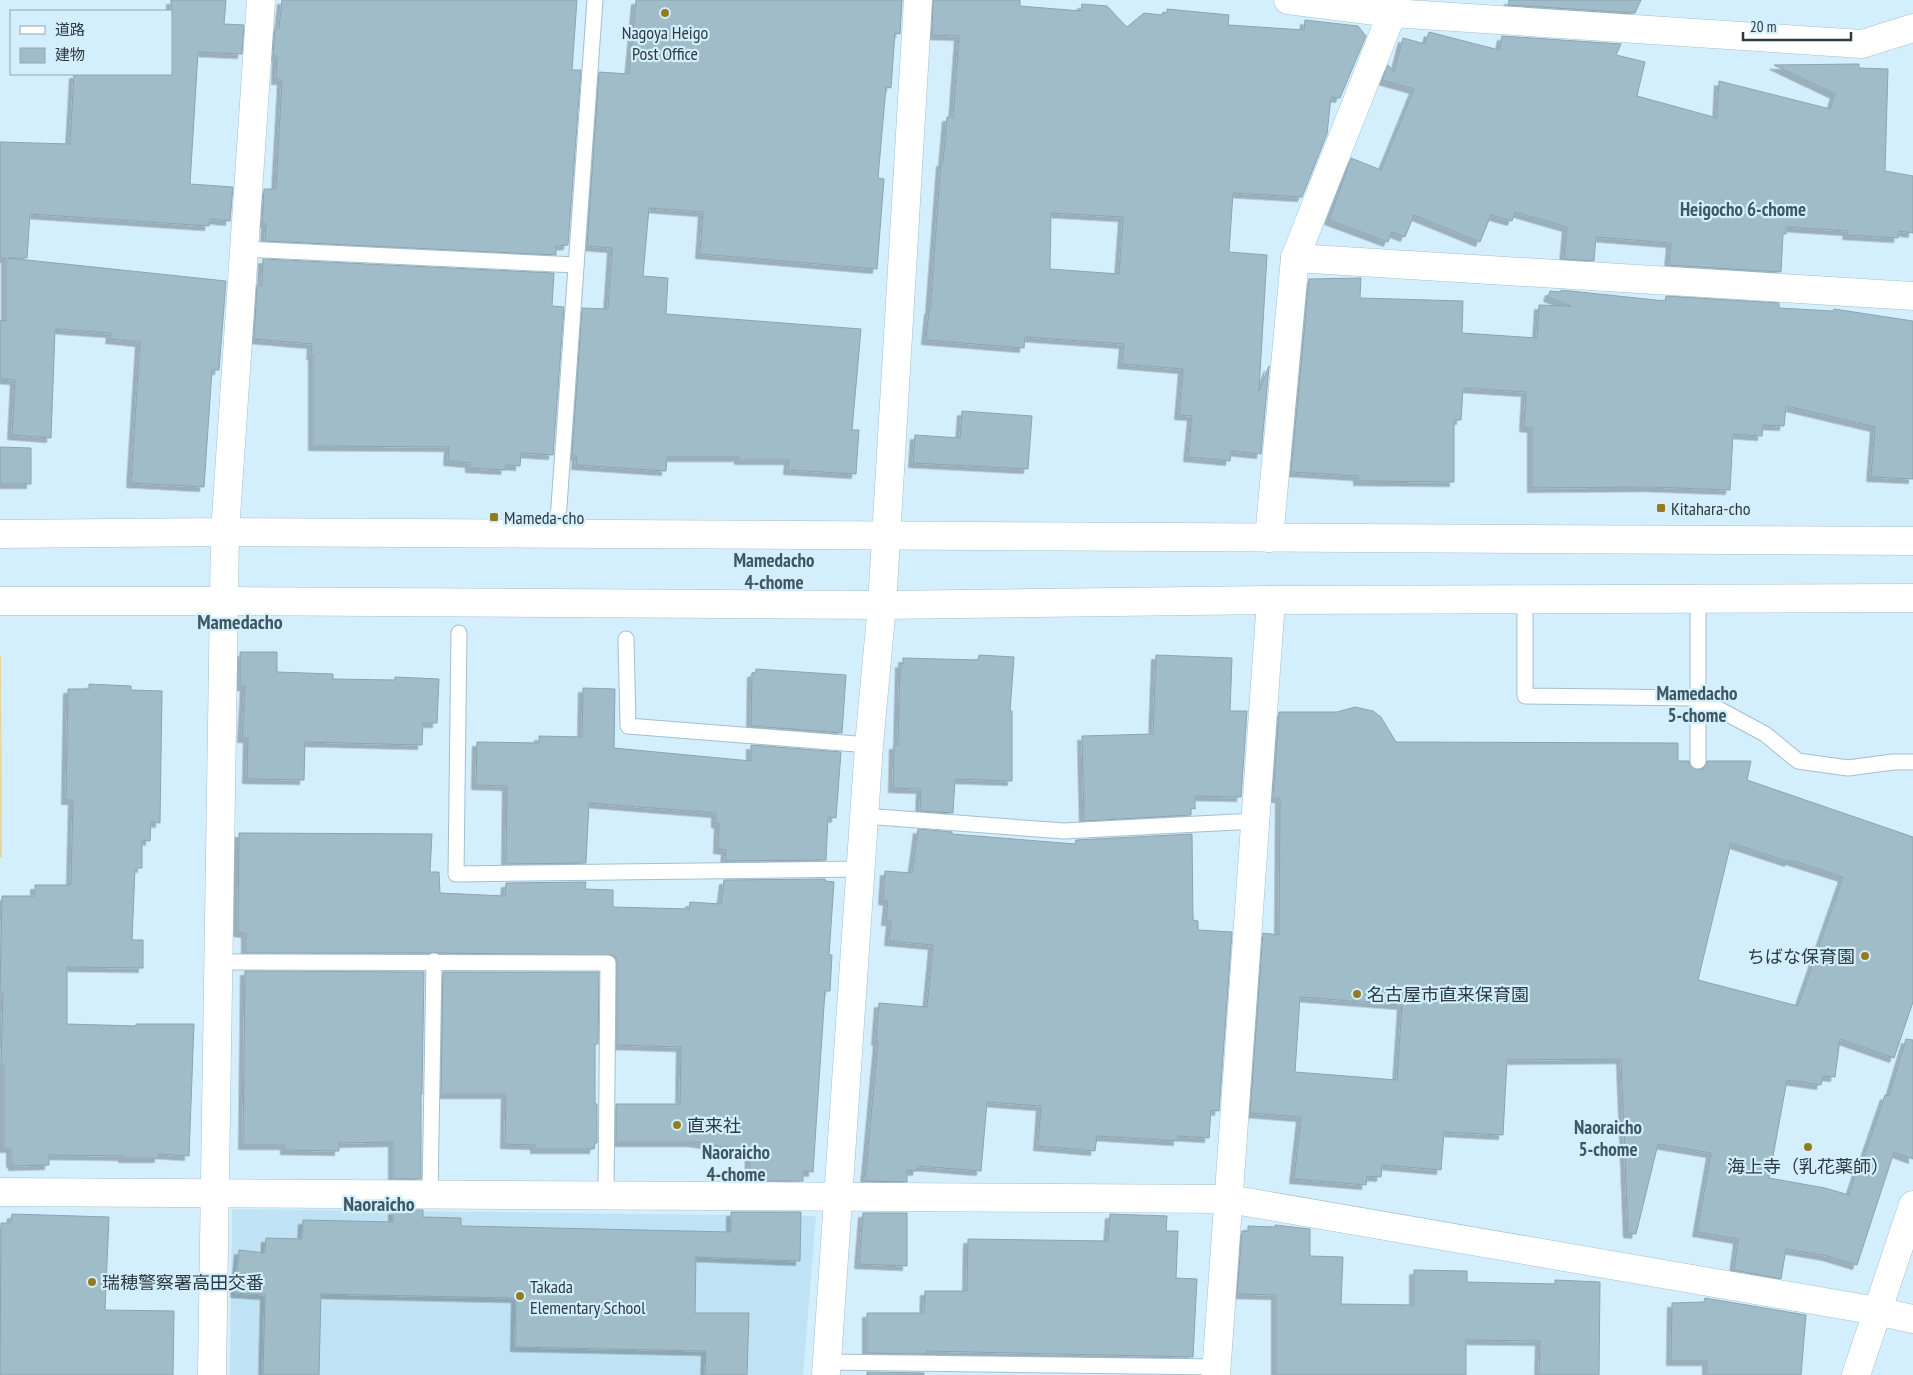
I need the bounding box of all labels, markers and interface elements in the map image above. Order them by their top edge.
marker: Nagoya Heigo Post Office [659,7,671,19]
legend [10,10,172,75]
scale bar [1743,10,1850,42]
text: 20 m [1750,17,1776,36]
text: 道路 [55,20,85,39]
place label: Nagoya Heigo Post Office [622,21,709,65]
text: 建物 [55,45,85,64]
district label: Heigocho 6-chome [1680,197,1806,221]
place label: Kitahara-cho [1671,497,1751,520]
marker: Kitahara-cho [1655,502,1667,514]
place label: Mameda-cho [504,506,584,529]
marker: Mameda-cho [488,511,500,523]
district label: Mamedacho 4-chome [733,548,815,594]
district label: Mamedacho [197,609,283,635]
district label: Mamedacho 5-chome [1656,681,1738,727]
place label: ちばな保育園 [1747,945,1855,968]
marker: ちばな保育園 [1859,950,1871,962]
place label: 名古屋市直来保育園 [1367,983,1529,1006]
marker: 名古屋市直来保育園 [1351,988,1363,1000]
place label: 直来社 [687,1114,741,1137]
district label: Naoraicho 5-chome [1574,1115,1642,1161]
marker: 直来社 [671,1119,683,1131]
district label: Naoraicho 4-chome [702,1140,770,1186]
marker: 海上寺（乳花薬師） [1802,1141,1814,1153]
place label: 海上寺（乳花薬師） [1727,1155,1889,1178]
district label: Naoraicho [343,1191,415,1217]
place label: 瑞穂警察署高田交番 [102,1271,264,1294]
place label: Takada Elementary School [530,1275,646,1319]
marker: 瑞穂警察署高田交番 [86,1276,98,1288]
marker: Takada Elementary School [514,1290,526,1302]

